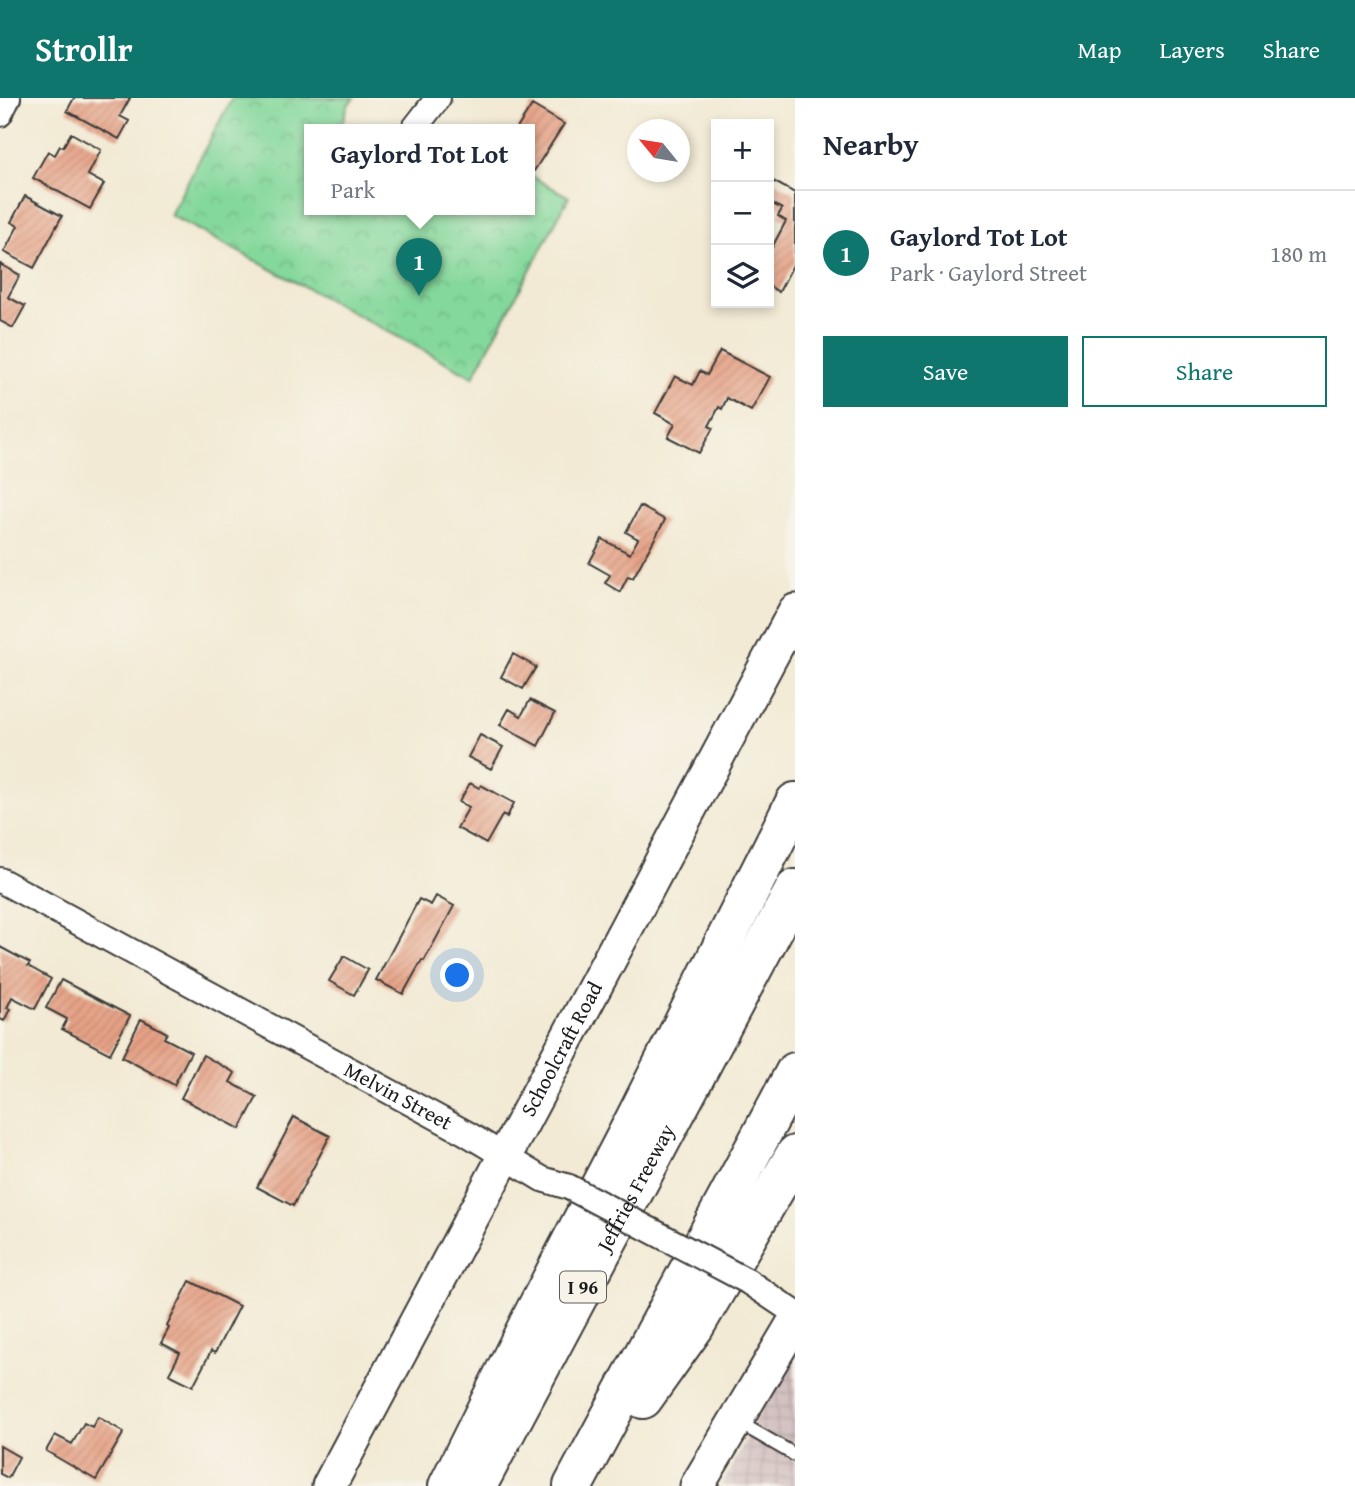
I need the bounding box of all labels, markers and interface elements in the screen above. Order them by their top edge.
text: Strollr [35,25,133,73]
text: Map [1078,32,1121,67]
text: Layers [1159,32,1225,67]
text: Share [1263,32,1320,67]
north arrow [627,119,690,182]
map controls [711,119,774,308]
button: + [711,119,774,182]
text: Nearby [823,122,919,166]
popup [304,124,535,215]
text: Gaylord Tot Lot [331,134,508,173]
text: Park [331,173,375,206]
button: − [711,182,774,245]
text: Gaylord Tot Lot [890,217,1068,256]
text: 1 [840,237,852,270]
text: 180 m [1270,237,1327,270]
pin: 1 [396,238,442,296]
button: layers [711,245,774,308]
text: Park · Gaylord Street [890,256,1087,289]
button: Save [823,336,1068,407]
button: Share [1082,336,1327,407]
your location [440,958,474,992]
street label: Schoolcraft Road [513,975,610,1122]
street label: Melvin Street [339,1054,459,1138]
street label: Jeffries Freeway [587,1118,682,1259]
road number: I 96 [560,1272,606,1302]

